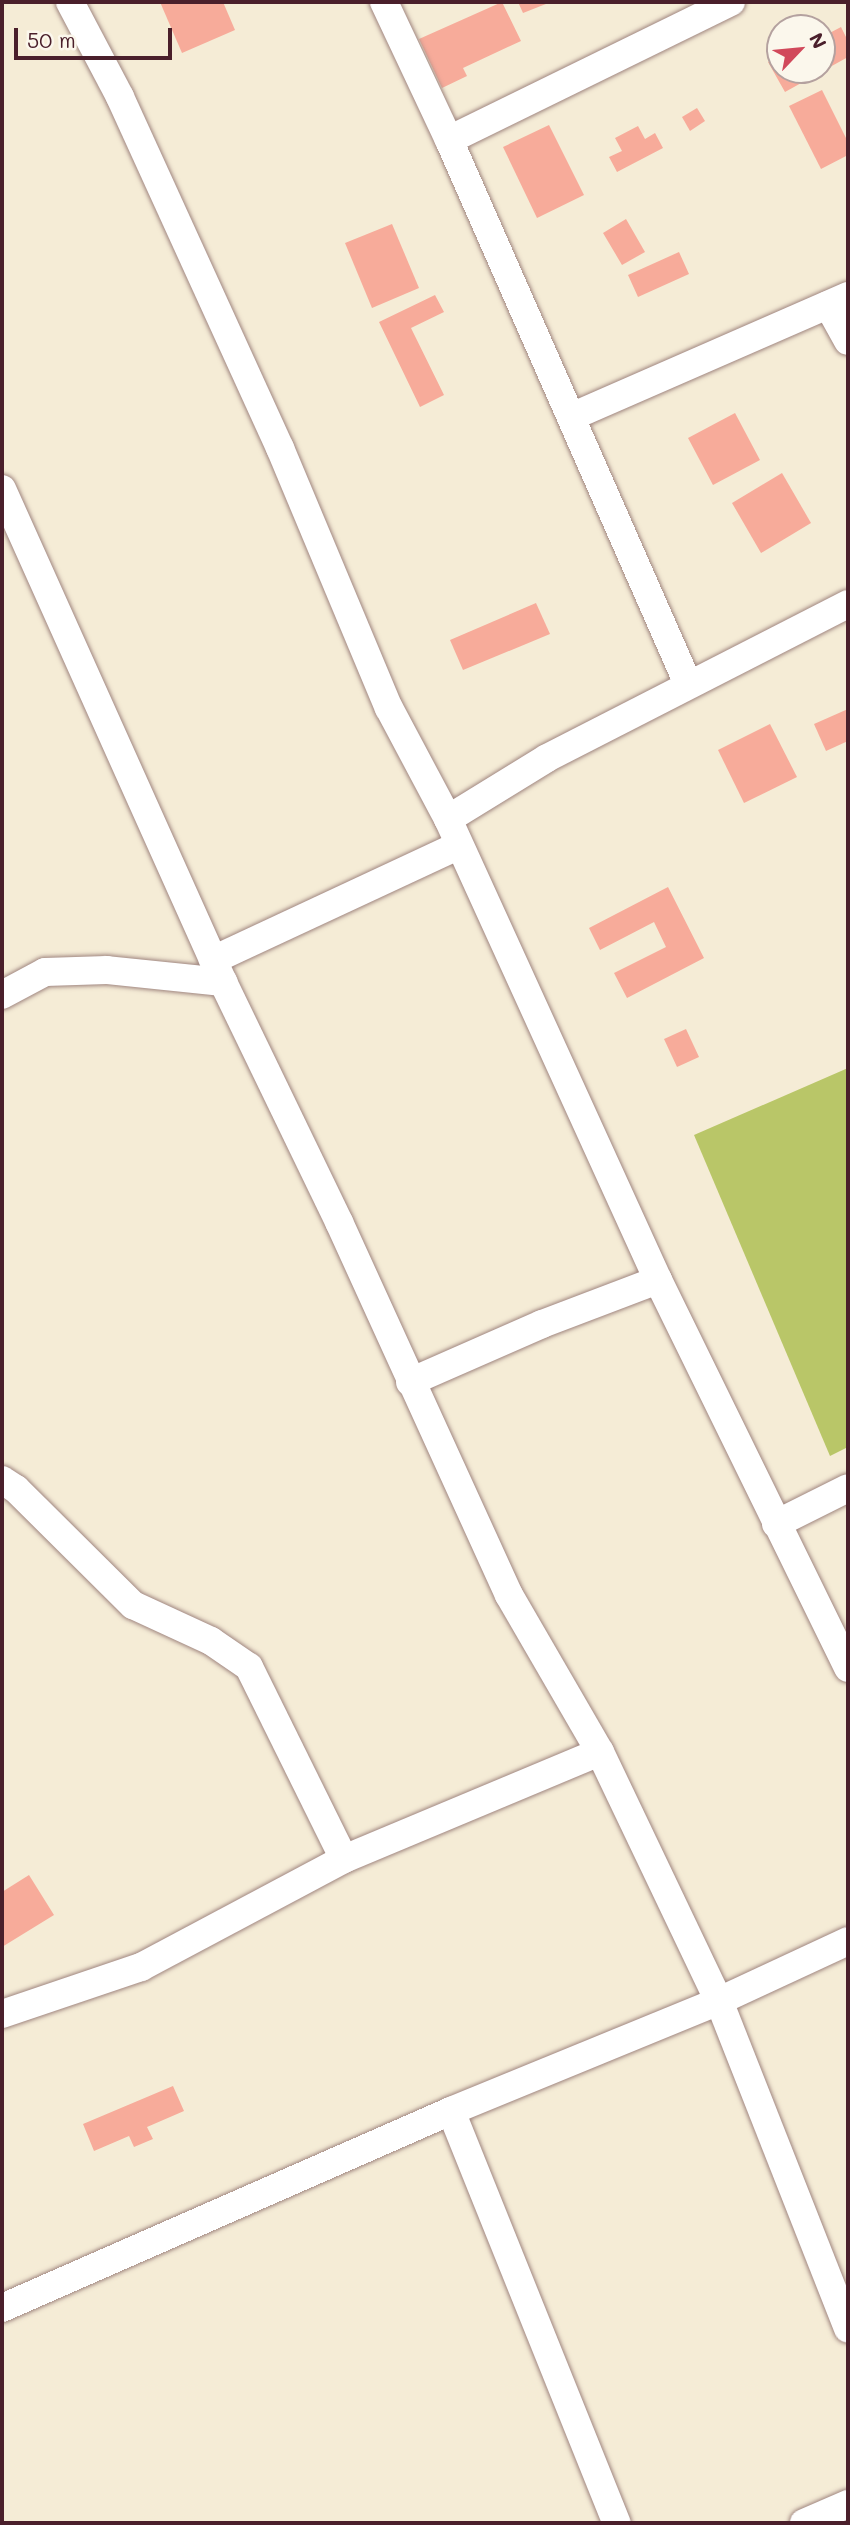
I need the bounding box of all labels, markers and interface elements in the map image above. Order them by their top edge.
scale bar [18,14,175,58]
north arrow [766,14,836,84]
text: 50 m [27,26,76,53]
text: N [804,28,833,52]

